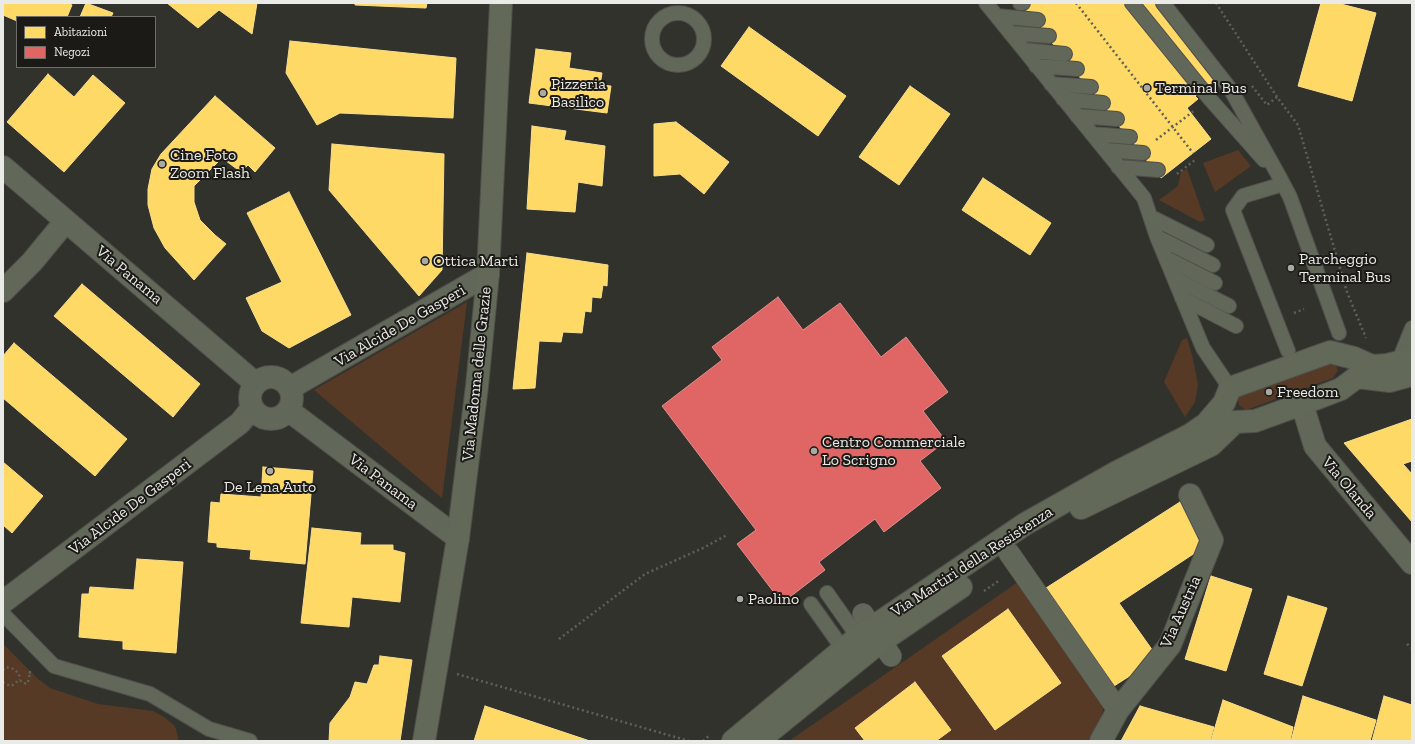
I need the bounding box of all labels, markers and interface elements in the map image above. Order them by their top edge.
legend [16,16,156,68]
text: Abitazioni [54,25,107,39]
text: Negozi [54,45,90,59]
place label: Pizzeria Basilico [551,74,606,112]
place label: Terminal Bus [1155,78,1247,98]
marker: Terminal Bus [1142,83,1152,93]
marker: Pizzeria Basilico [538,88,548,98]
place label: Cine Foto Zoom Flash [170,145,250,183]
marker: Cine Foto Zoom Flash [157,159,167,169]
street label: Via Panama [92,242,166,308]
place label: Parcheggio Terminal Bus [1299,249,1391,287]
place label: Ottica Marti [433,251,519,271]
marker: Ottica Marti [420,256,430,266]
marker: Parcheggio Terminal Bus [1286,263,1296,273]
street label: Via Alcide De Gasperi [331,281,469,371]
street label: Via Madonna delle Grazie [458,286,496,462]
place label: Freedom [1277,382,1338,402]
marker: Freedom [1264,387,1274,397]
place label: Centro Commerciale Lo Scrigno [822,432,965,470]
marker: Centro Commerciale Lo Scrigno [809,446,819,456]
street label: Via Panama [345,450,421,514]
street label: Via Olanda [1318,453,1380,523]
street label: Via Alcide De Gasperi [65,455,195,559]
marker: De Lena Auto [265,466,275,476]
place label: De Lena Auto [224,477,316,497]
street label: Via Martiri della Resistenza [887,502,1057,622]
street label: Via Austria [1157,573,1205,651]
place label: Paolino [748,589,799,609]
marker: Paolino [735,594,745,604]

